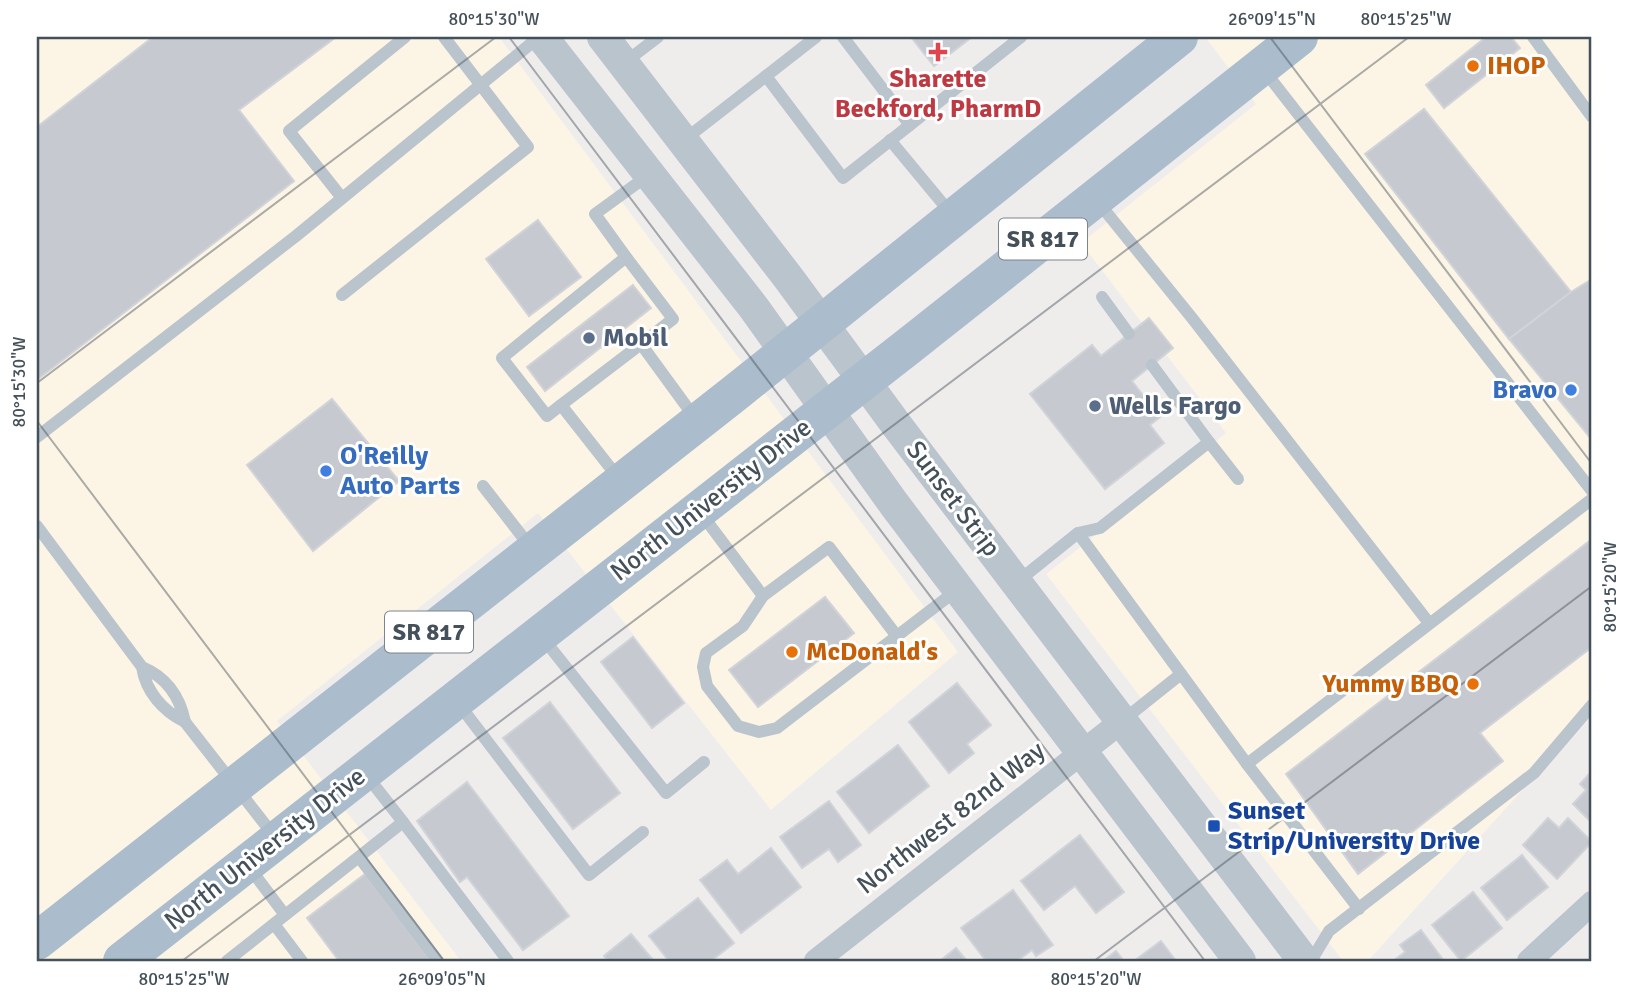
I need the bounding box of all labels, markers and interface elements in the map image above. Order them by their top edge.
text: 80°15'30"W [449,8,539,30]
text: 26°09'15"N [1228,8,1316,30]
text: 80°15'25"W [1361,8,1451,30]
marker: Sharette Beckford, PharmD [930,44,946,60]
place label: IHOP [1487,50,1546,82]
marker: IHOP [1465,58,1481,74]
place label: Sharette Beckford, PharmD [835,63,1041,125]
road number: SR 817 [999,219,1087,260]
place label: Mobil [603,322,668,354]
marker: Mobil [581,330,597,346]
text: 80°15'30"W [8,337,30,427]
place label: Bravo [1492,374,1557,406]
marker: Bravo [1563,382,1579,398]
place label: Wells Fargo [1109,390,1241,422]
marker: Wells Fargo [1087,398,1103,414]
street label: North University Drive [604,412,818,588]
street label: Sunset Strip [899,435,1007,563]
place label: O'Reilly Auto Parts [340,440,460,502]
marker: O'Reilly Auto Parts [318,463,334,479]
text: 80°15'20"W [1599,542,1621,632]
road number: SR 817 [385,612,473,652]
place label: McDonald's [806,636,938,668]
marker: McDonald's [784,644,800,660]
place label: Yummy BBQ [1321,668,1459,700]
marker: Yummy BBQ [1465,676,1481,692]
street label: Northwest 82nd Way [851,735,1051,901]
street label: North University Drive [158,761,372,937]
place label: Sunset Strip/University Drive [1228,795,1480,857]
marker: Sunset Strip/University Drive [1206,818,1222,834]
text: 80°15'25"W [139,968,229,990]
text: 26°09'05"N [398,968,486,990]
text: 80°15'20"W [1051,968,1141,990]

